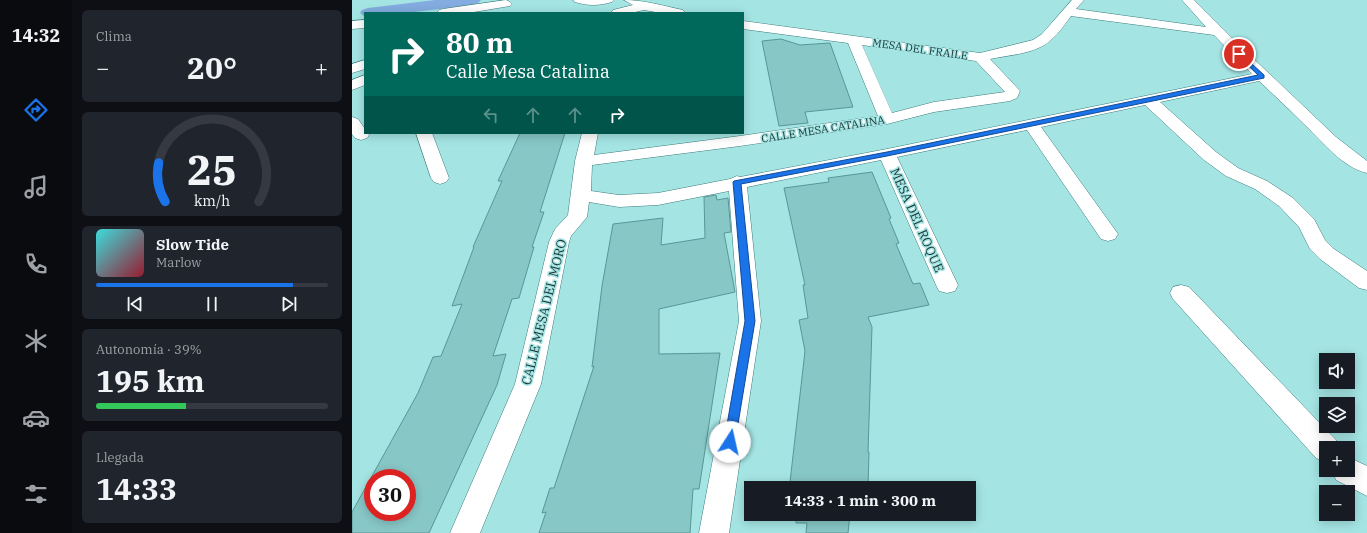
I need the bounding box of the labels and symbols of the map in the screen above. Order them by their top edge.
street label: MESA DEL FRAILE [871,35,969,63]
pin [1222,37,1256,71]
street label: CALLE MESA CATALINA [760,112,886,146]
street label: MESA DEL ROQUE [886,165,948,275]
street label: CALLE MESA DEL MORO [518,237,570,387]
position arrow [709,421,751,463]
speed limit sign: 30 [364,469,416,521]

